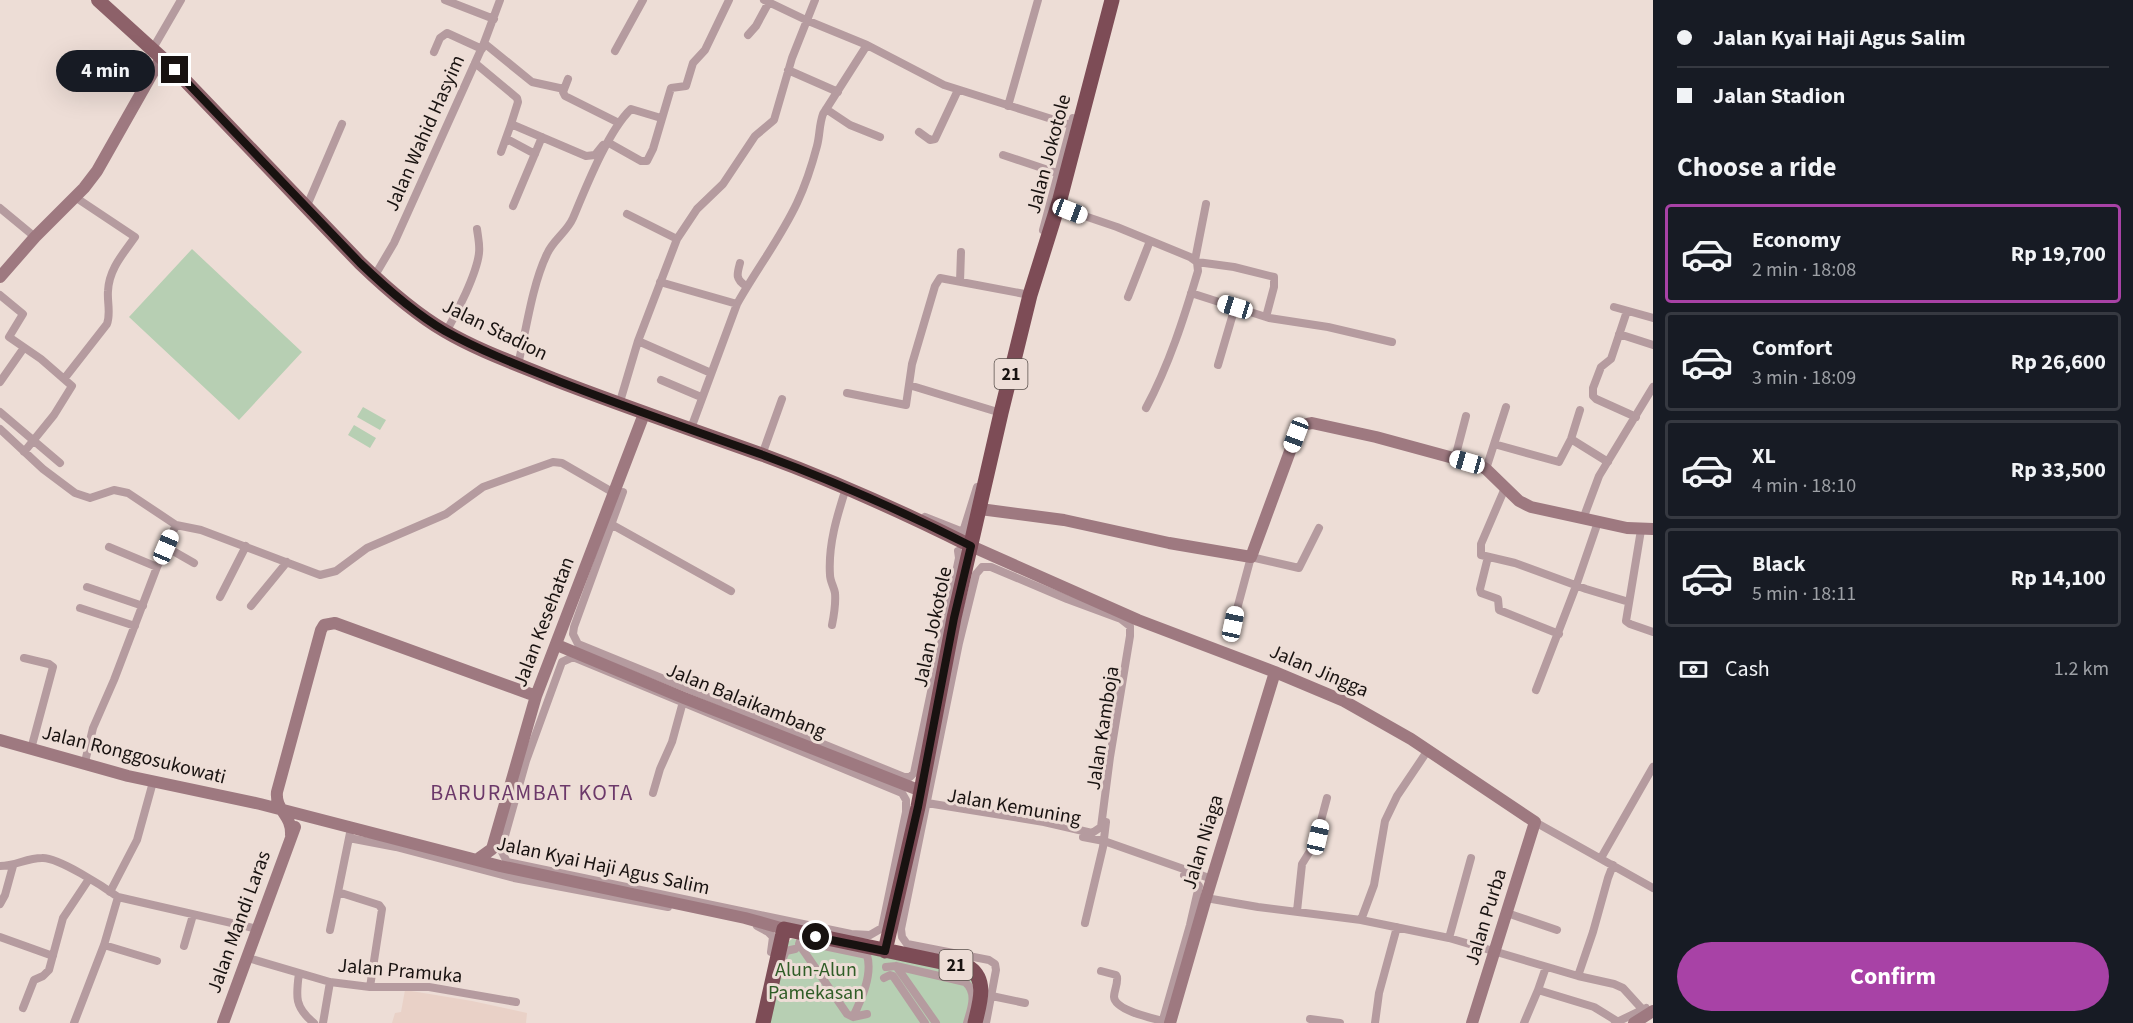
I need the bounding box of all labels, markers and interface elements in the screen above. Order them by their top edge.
text: Jalan Kyai Haji Agus Salim [1713,22,1966,54]
callout: 4 min [55,49,154,91]
street label: Jalan Wahid Hasyim [378,50,472,216]
route end [161,56,188,83]
text: 4 min [81,57,130,85]
text: Jalan Stadion [1713,80,1845,112]
street label: Jalan Jokotole [1020,91,1078,217]
text: Choose a ride [1677,148,1837,187]
car [1050,196,1090,226]
text: Economy [1752,224,1841,256]
icon: car [1680,227,1734,281]
text: Rp 19,700 [2011,238,2106,270]
text: 2 min · 18:08 [1752,256,1856,284]
street label: Jalan Stadion [438,292,552,368]
car [1215,293,1255,321]
text: Comfort [1752,332,1833,364]
icon: car [1680,335,1734,389]
text: Rp 26,600 [2011,346,2106,378]
road number: 21 [994,359,1028,389]
text: 3 min · 18:09 [1752,364,1856,392]
car [1281,415,1311,455]
text: XL [1752,440,1776,472]
icon: car [1680,443,1734,497]
car [1447,448,1487,476]
text: Rp 33,500 [2011,454,2106,486]
text: 4 min · 18:10 [1752,472,1856,500]
car [151,527,181,567]
text: Black [1752,548,1806,580]
icon: car [1680,551,1734,605]
street label: Jalan Kesehatan [506,553,582,691]
text: Rp 14,100 [2011,562,2106,594]
street label: Jalan Jokotole [907,564,959,690]
text: 5 min · 18:11 [1752,580,1856,608]
car [1220,605,1246,643]
street label: Jalan Jingga [1265,638,1373,704]
icon: cash [1677,653,1710,686]
text: Cash [1725,653,1770,685]
text: 1.2 km [2054,655,2109,683]
street label: Jalan Balaikambang [662,656,830,746]
street label: Jalan Kamboja [1079,664,1127,792]
street label: Jalan Ronggosukowati [39,719,229,791]
district label: BARURAMBAT KOTA [430,777,634,809]
street label: Jalan Kemuning [945,781,1083,833]
street label: Jalan Niaga [1175,791,1231,893]
car [1305,817,1331,857]
street label: Jalan Kyai Haji Agus Salim [494,830,712,902]
street label: Jalan Mandi Laras [200,847,278,997]
street label: Jalan Purba [1458,865,1514,969]
route start [802,923,829,950]
button: Confirm [1677,942,2109,1011]
road number: 21 [940,950,972,980]
street label: Jalan Pramuka [337,952,463,990]
park label: Alun-Alun Pamekasan [768,956,864,1007]

